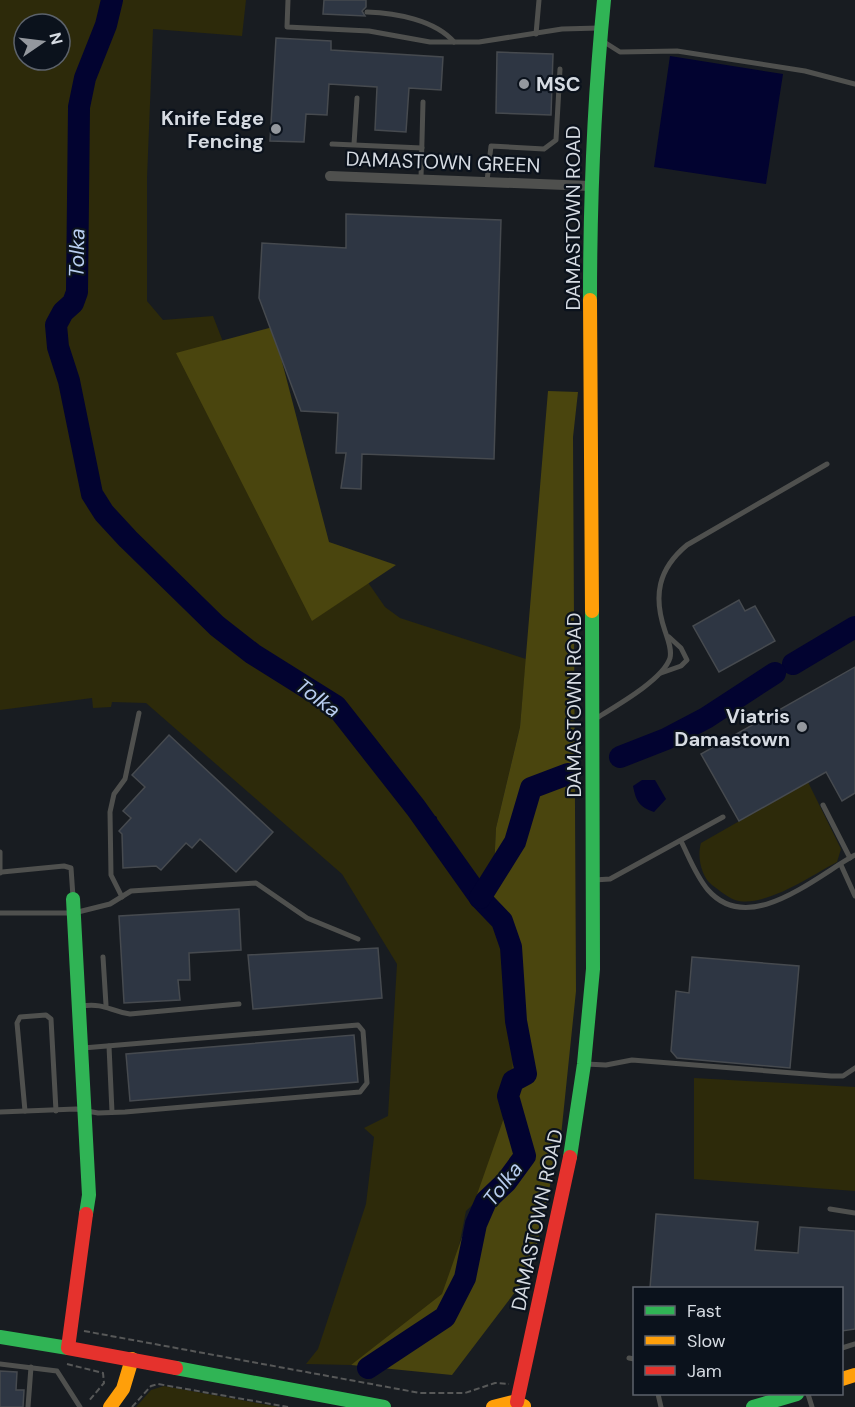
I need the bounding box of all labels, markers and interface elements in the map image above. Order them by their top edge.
north arrow [12,12,72,72]
text: N [44,30,68,47]
place label: MSC [536,71,581,97]
marker: MSC [517,77,531,91]
place label: Knife Edge Fencing [161,105,264,154]
marker: Knife Edge Fencing [269,122,283,136]
street label: DAMASTOWN ROAD [560,126,586,310]
street label: DAMASTOWN GREEN [345,146,541,178]
water label: Tolka [63,228,91,278]
street label: DAMASTOWN ROAD [561,613,587,797]
water label: Tolka [290,672,346,724]
place label: Viatris Damastown [674,703,790,752]
marker: Viatris Damastown [795,720,809,734]
street label: DAMASTOWN ROAD [505,1127,569,1313]
water label: Tolka [477,1156,529,1212]
legend [633,1287,843,1395]
text: Fast [687,1299,722,1323]
text: Slow [687,1329,726,1353]
text: Jam [687,1359,722,1383]

